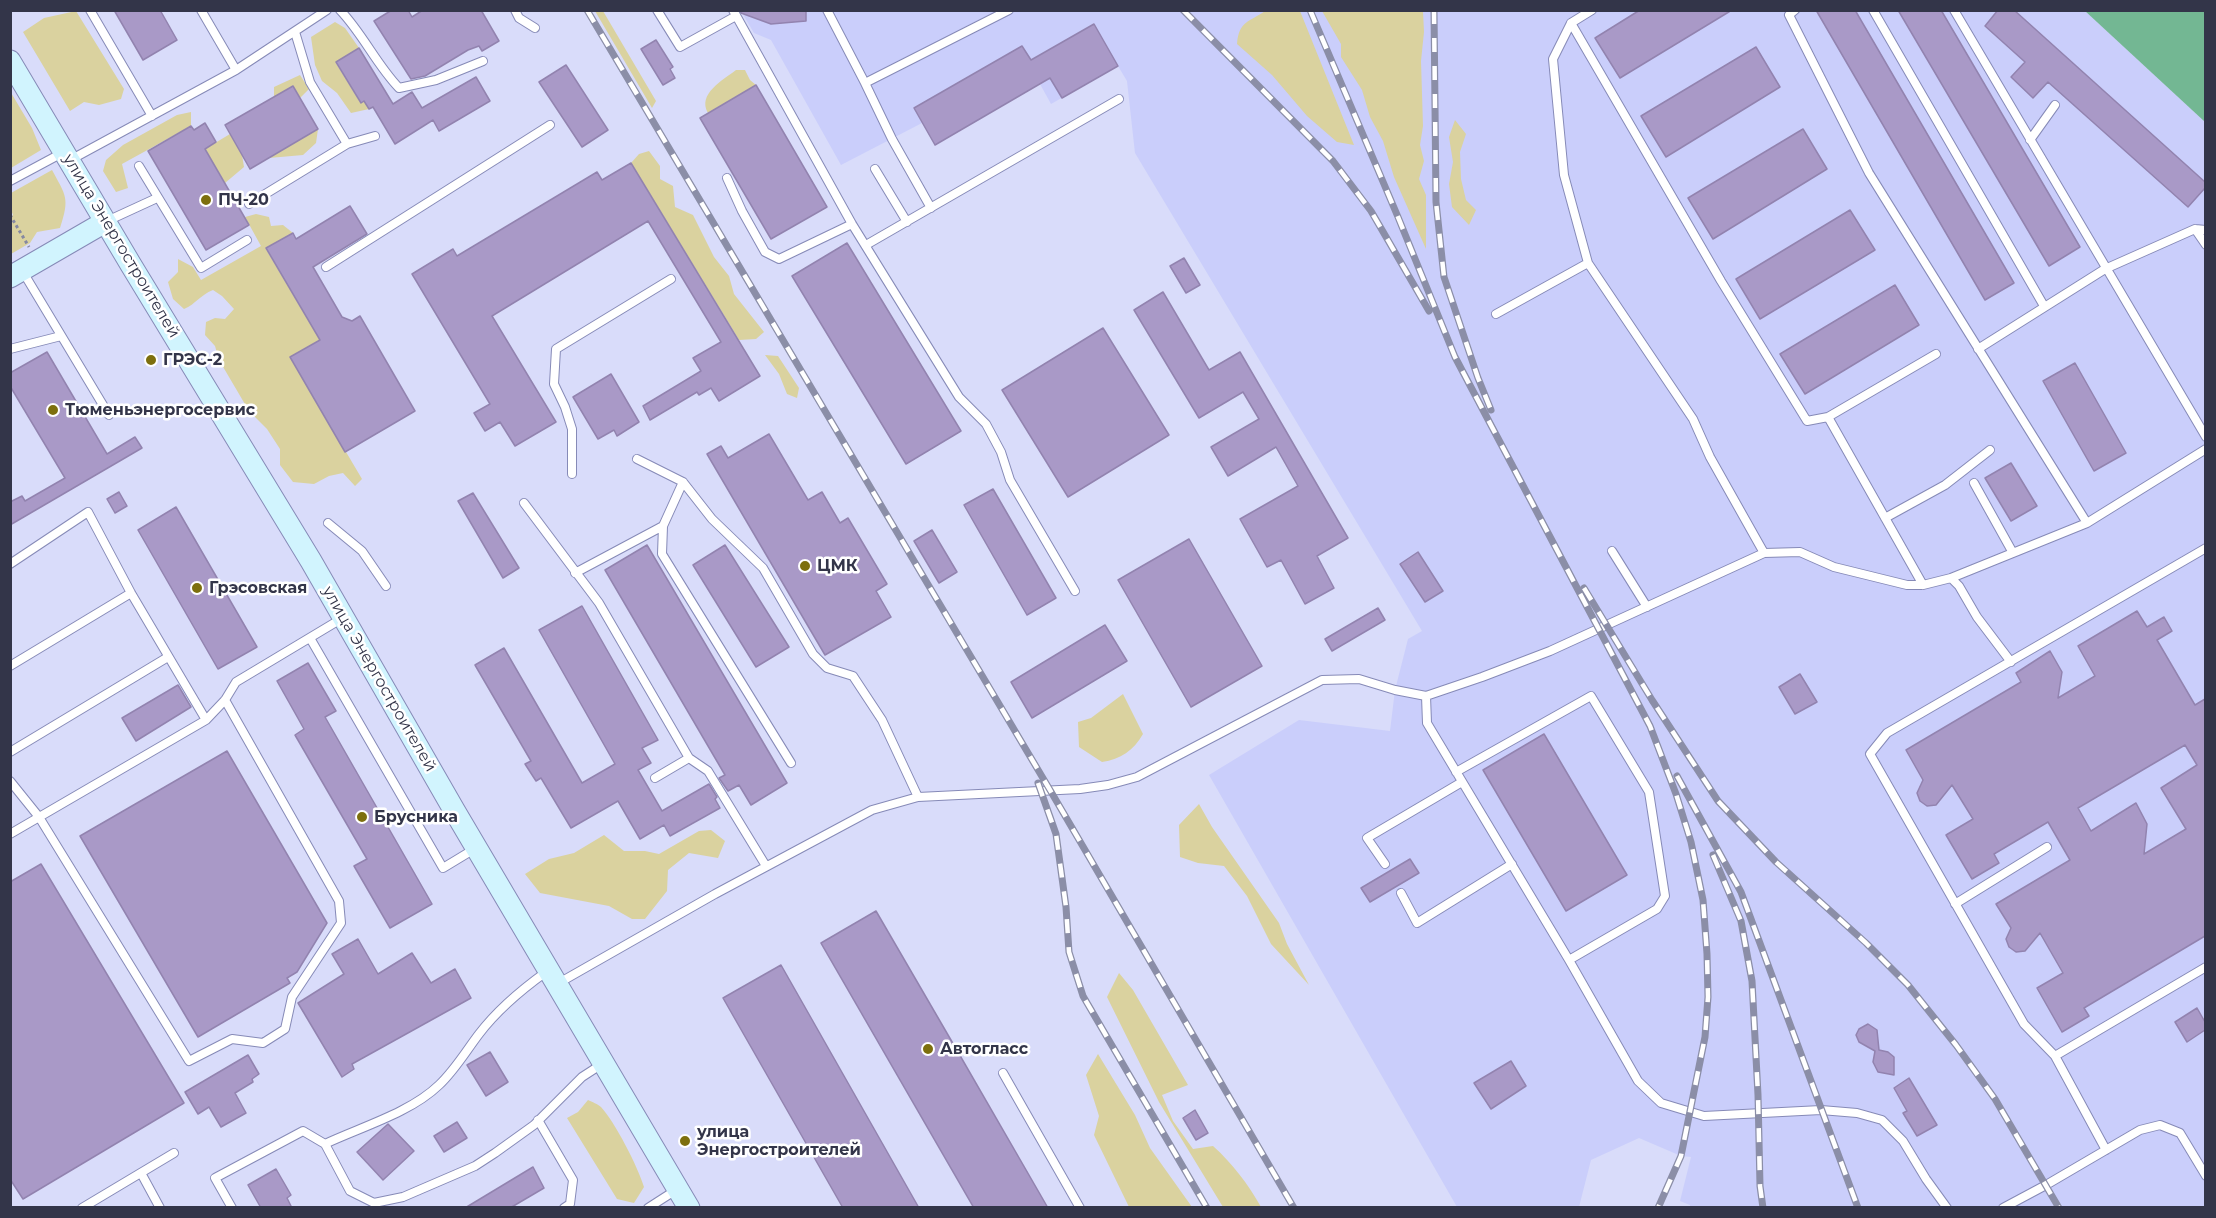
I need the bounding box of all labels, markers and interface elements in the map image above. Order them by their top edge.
street label: улица Энергостроителей [58,151,184,341]
place label: ПЧ-20 [218,190,269,210]
marker: ПЧ-20 [199,193,213,207]
place label: ГРЭС-2 [163,350,222,370]
marker: ГРЭС-2 [144,353,158,367]
place label: Тюменьэнергосервис [65,400,255,420]
marker: Тюменьэнергосервис [46,403,60,417]
place label: ЦМК [817,556,858,576]
marker: ЦМК [798,559,812,573]
place label: Грэсовская [209,578,307,598]
marker: Грэсовская [190,581,204,595]
street label: улица Энергостроителей [318,583,440,775]
place label: Брусника [374,807,458,827]
marker: Брусника [355,810,369,824]
place label: Автогласс [940,1039,1028,1059]
marker: Автогласс [921,1042,935,1056]
place label: улица Энергостроителей [697,1122,861,1160]
marker: улица Энергостроителей [678,1134,692,1148]

